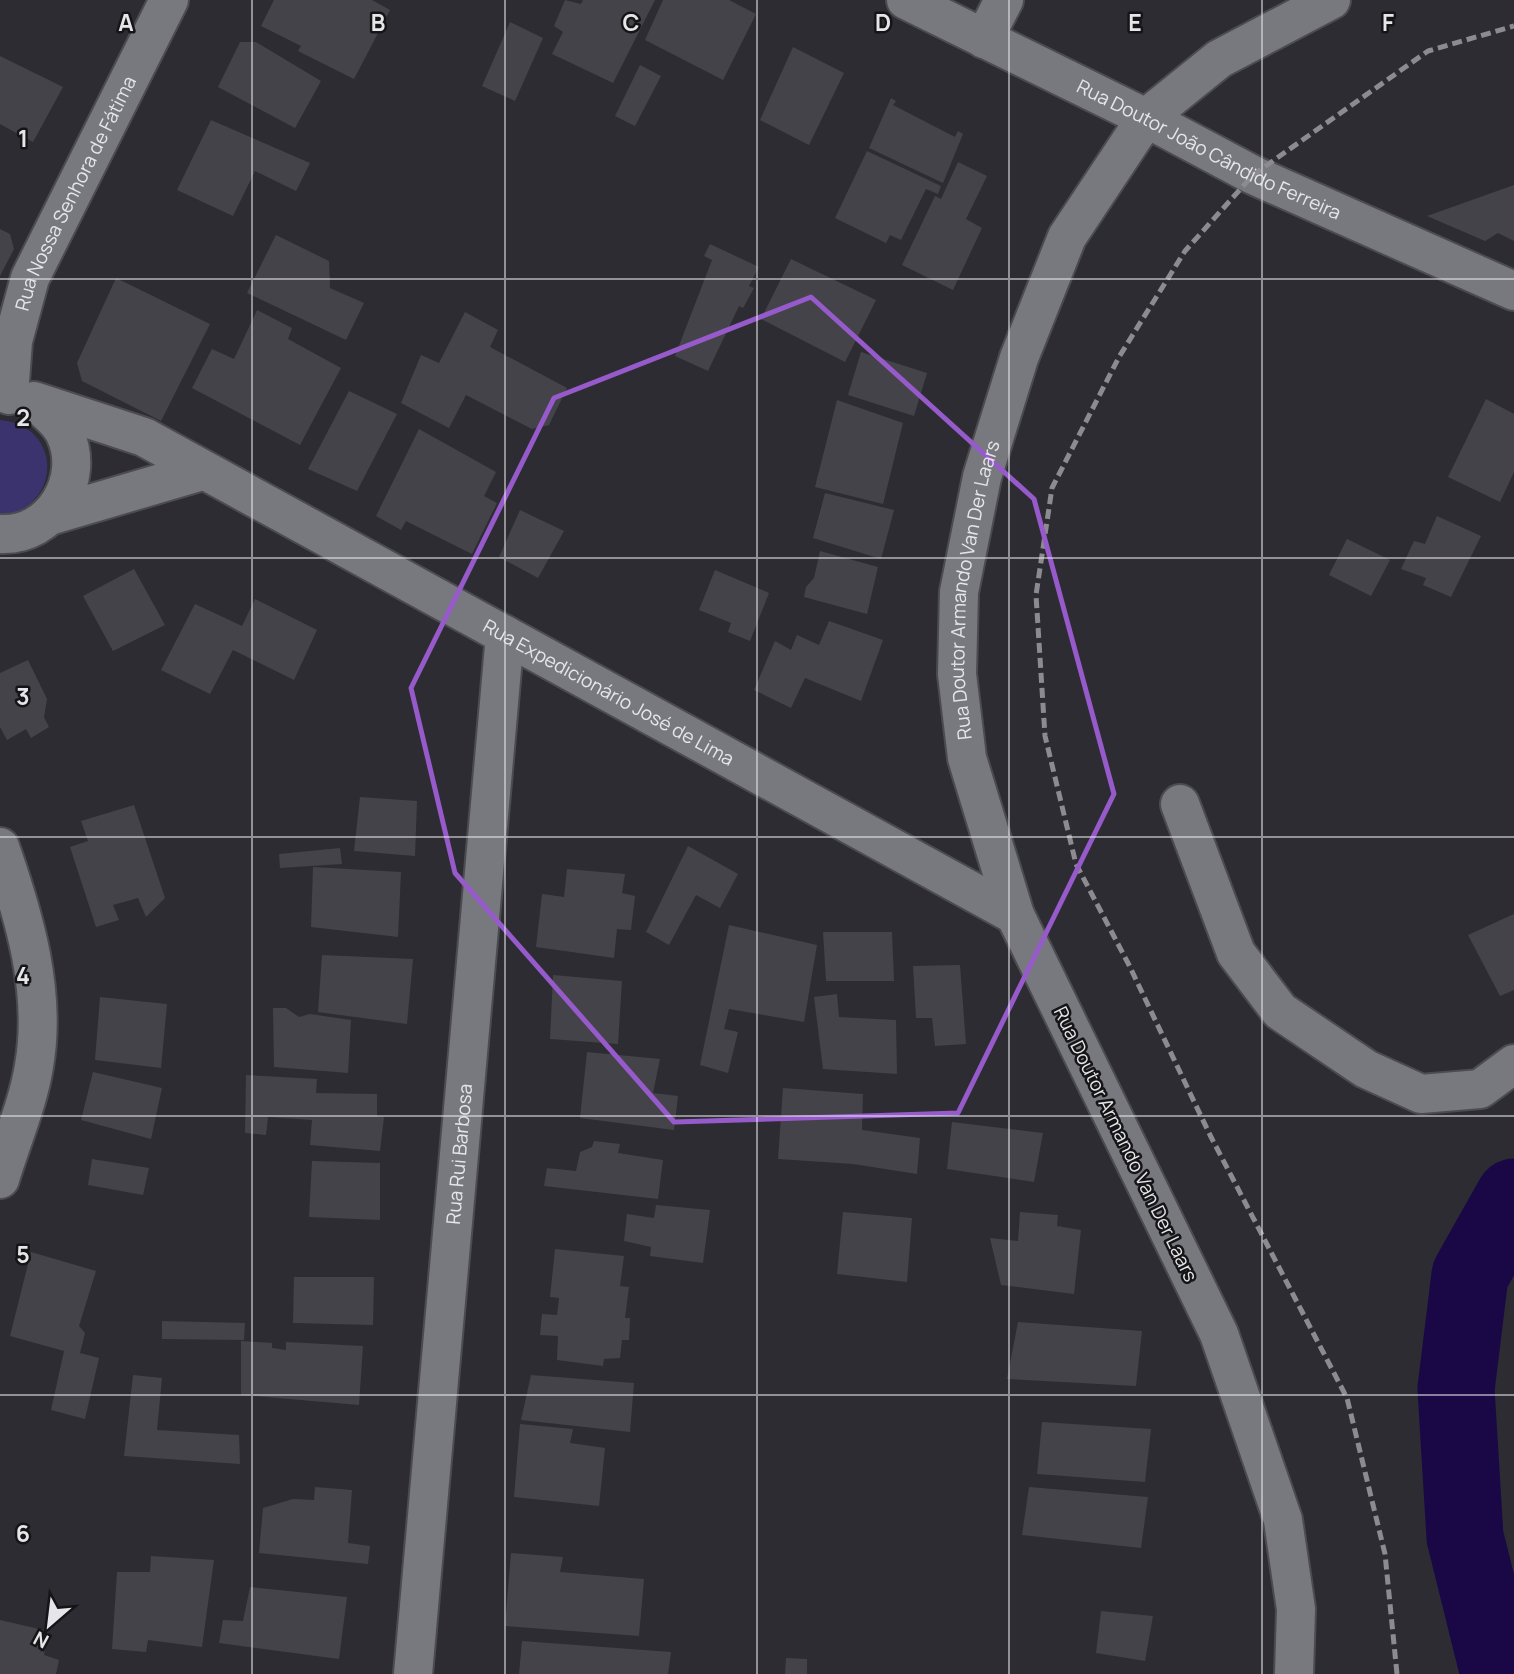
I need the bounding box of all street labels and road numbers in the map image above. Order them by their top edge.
street label: Rua Nossa Senhora de Fátima [9,71,142,314]
street label: Rua Doutor João Cândido Ferreira [1073,73,1345,226]
street label: Rua Doutor Armando Van Der Laars [944,437,1006,741]
street label: Rua Expedicionário José de Lima [479,613,739,771]
street label: Rua Doutor Armando Van Der Laars [1048,1002,1204,1286]
street label: Rua Rui Barbosa [440,1083,478,1226]

